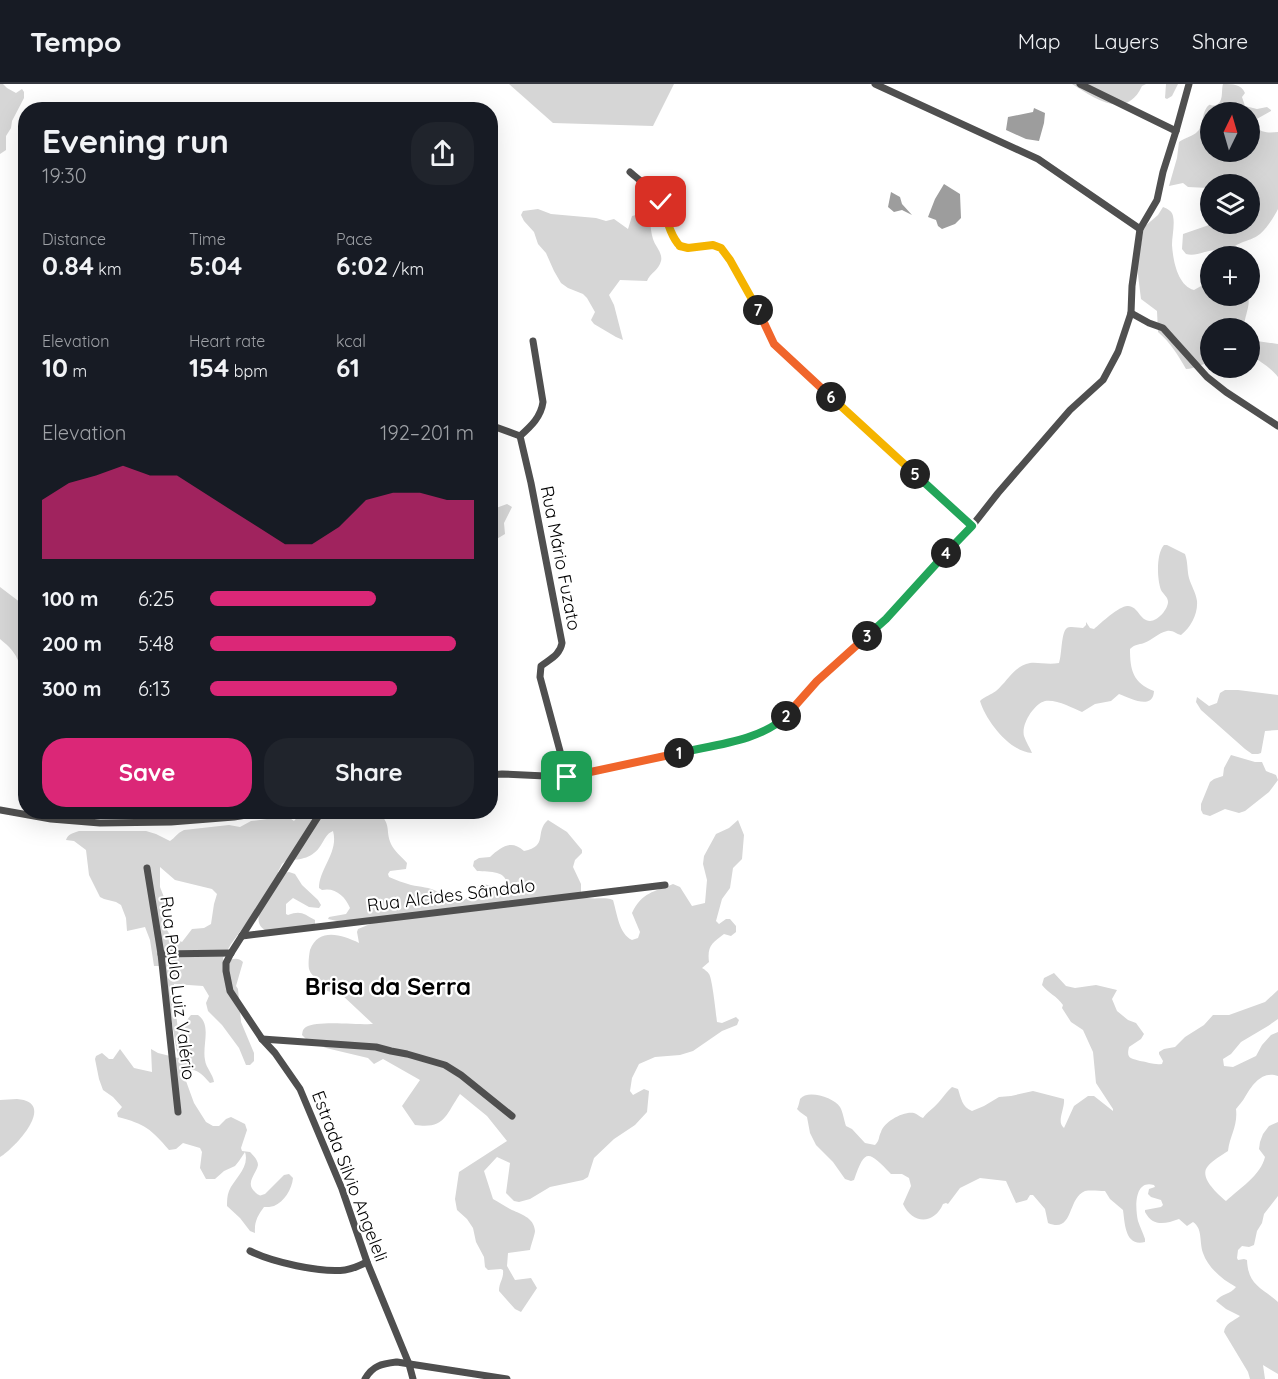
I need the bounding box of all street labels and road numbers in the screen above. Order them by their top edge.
street label: Rua Mário Fuzato [536,484,586,632]
street label: Rua Alcides Sândalo [366,873,536,917]
street label: Rua Paulo Luiz Valério [155,895,201,1081]
street label: Estrada Silvio Angeleli [307,1087,393,1265]

